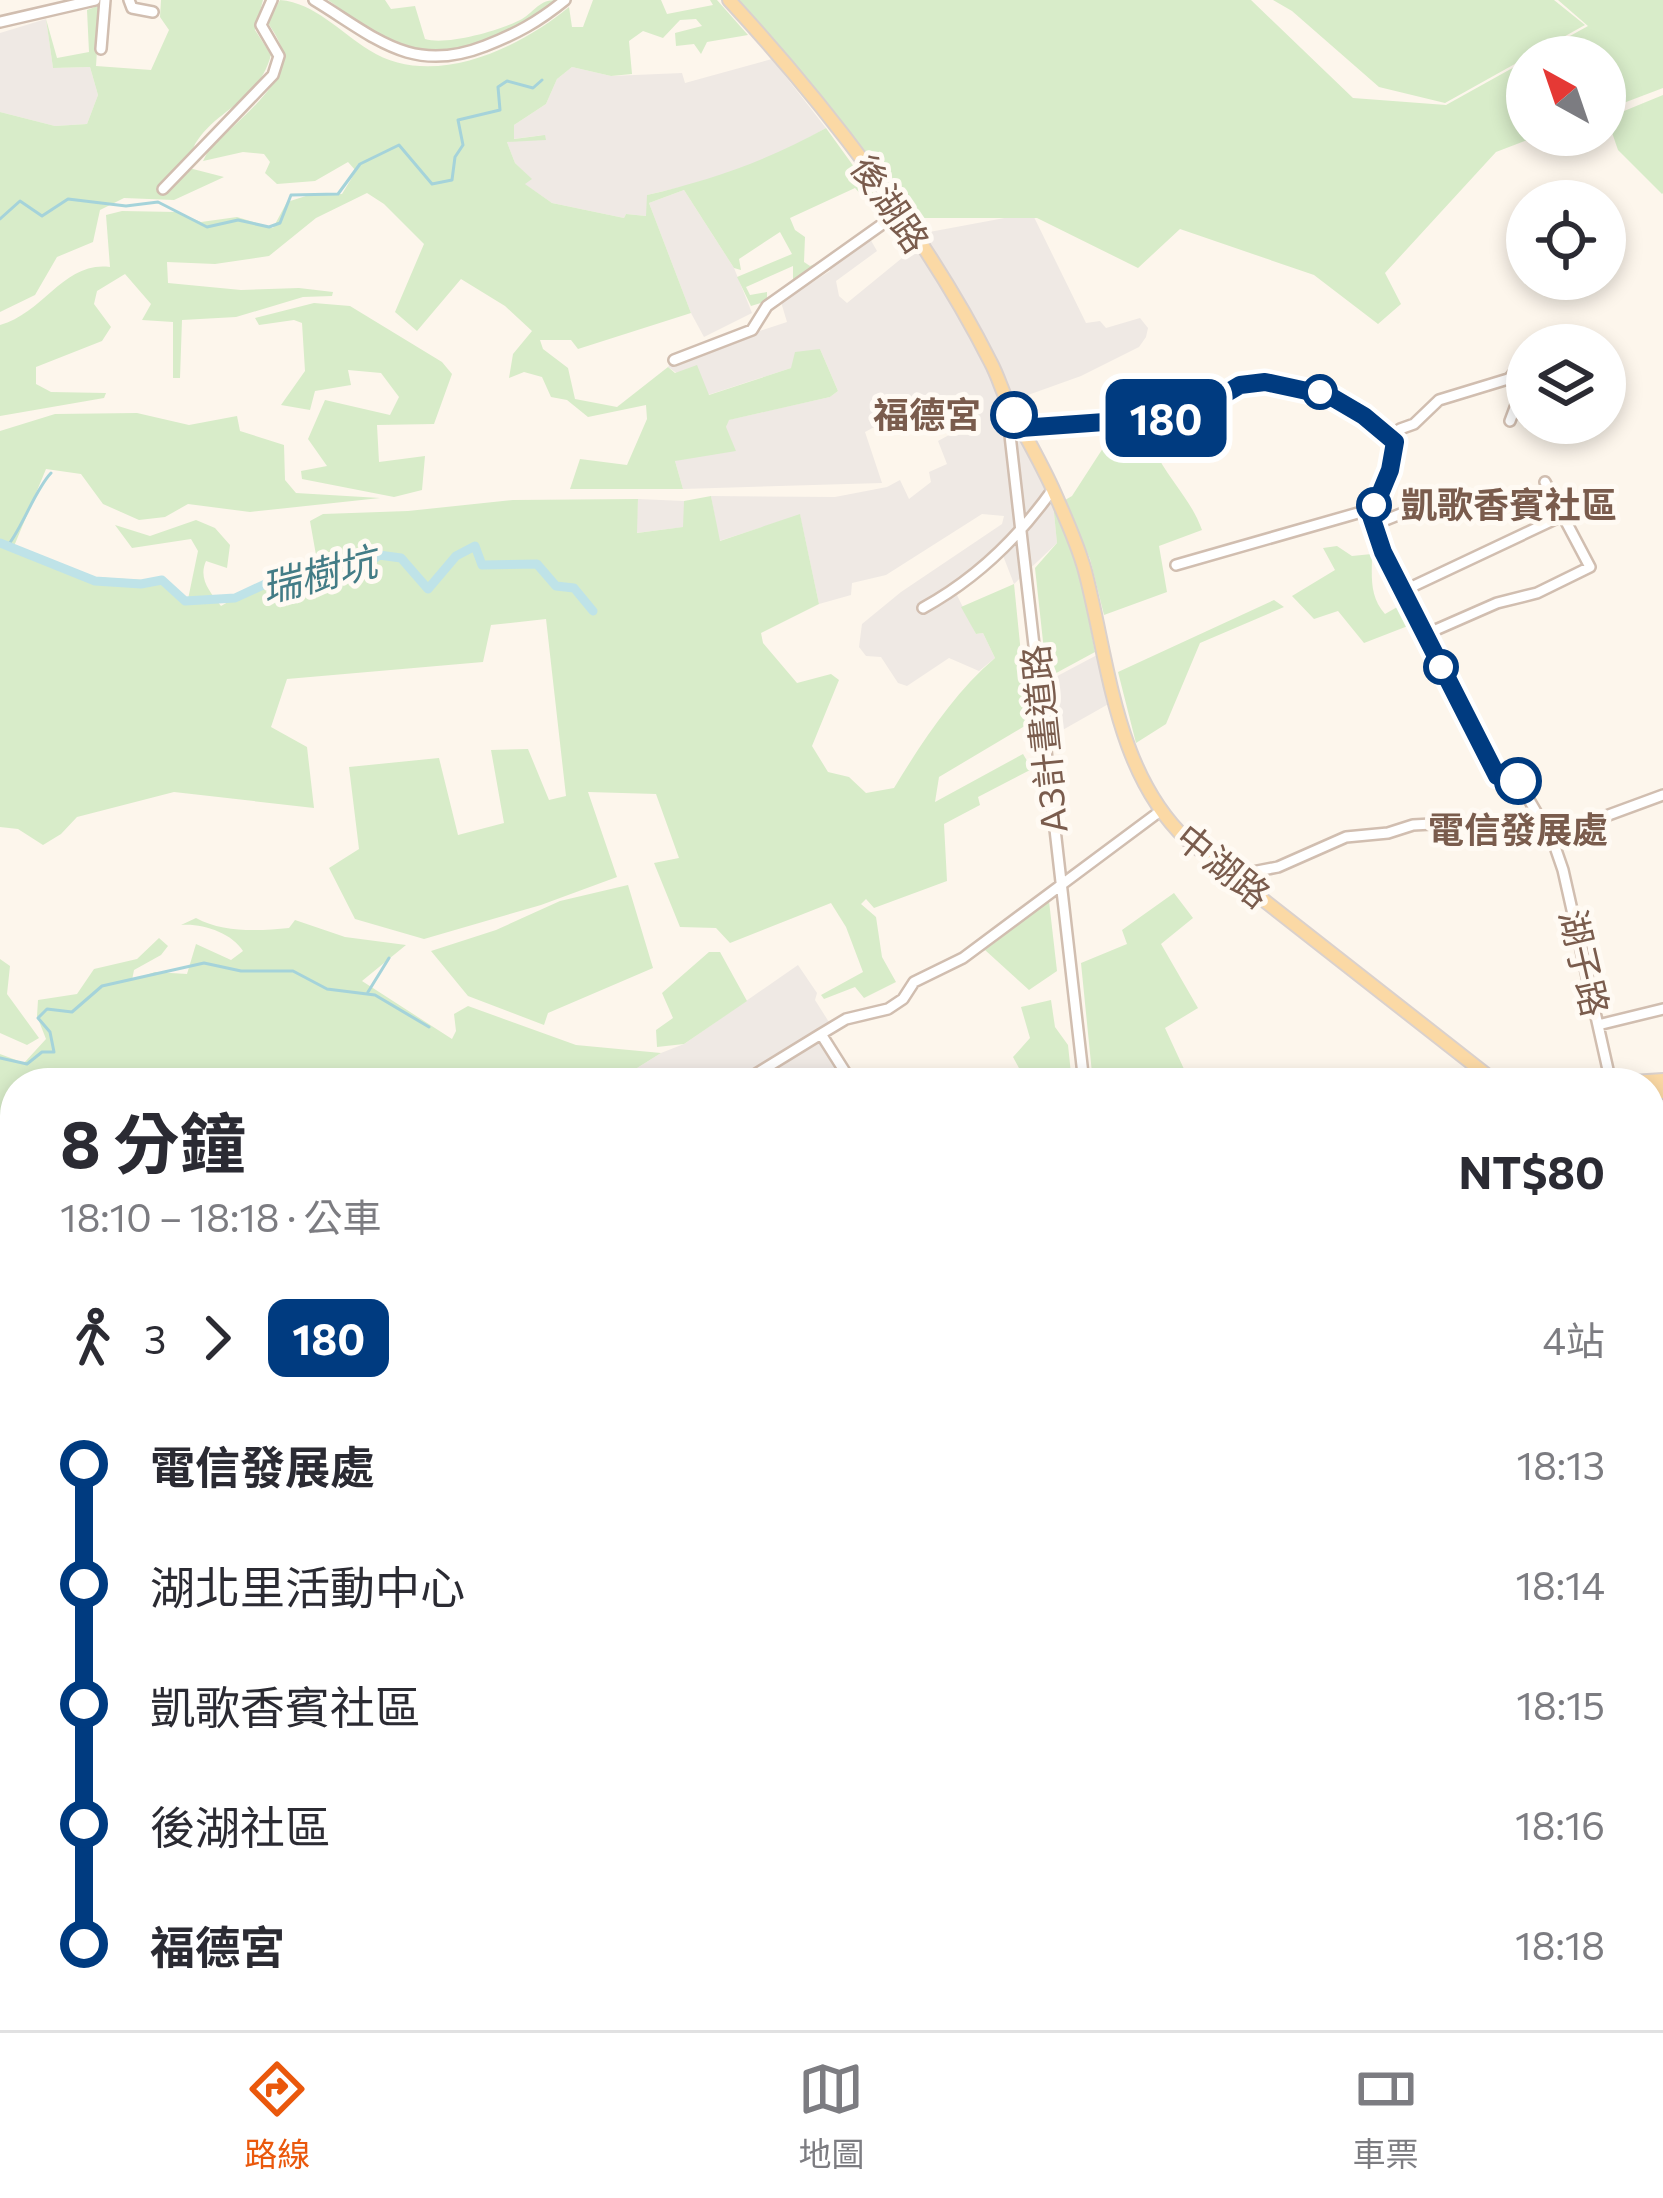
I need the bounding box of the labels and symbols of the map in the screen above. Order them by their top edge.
north arrow [1506,36,1626,156]
street label: 後湖路 [843,146,940,260]
unlabelled marker [1304,376,1336,408]
line badge: 180 [1097,379,1235,457]
place label: 福德宮 [873,391,981,435]
marker: 福德宮 [992,393,1036,437]
place label: 凱歌香賓社區 [1401,481,1617,525]
marker: 凱歌香賓社區 [1358,489,1390,521]
water label: 瑞樹坑 [256,534,386,611]
street label: A3計畫道路 [1011,643,1075,836]
unlabelled marker [1425,651,1457,683]
marker: 電信發展處 [1496,759,1540,803]
place label: 電信發展處 [1428,806,1608,850]
street label: 中湖路 [1168,813,1280,916]
street label: 湖子路 [1552,905,1620,1020]

